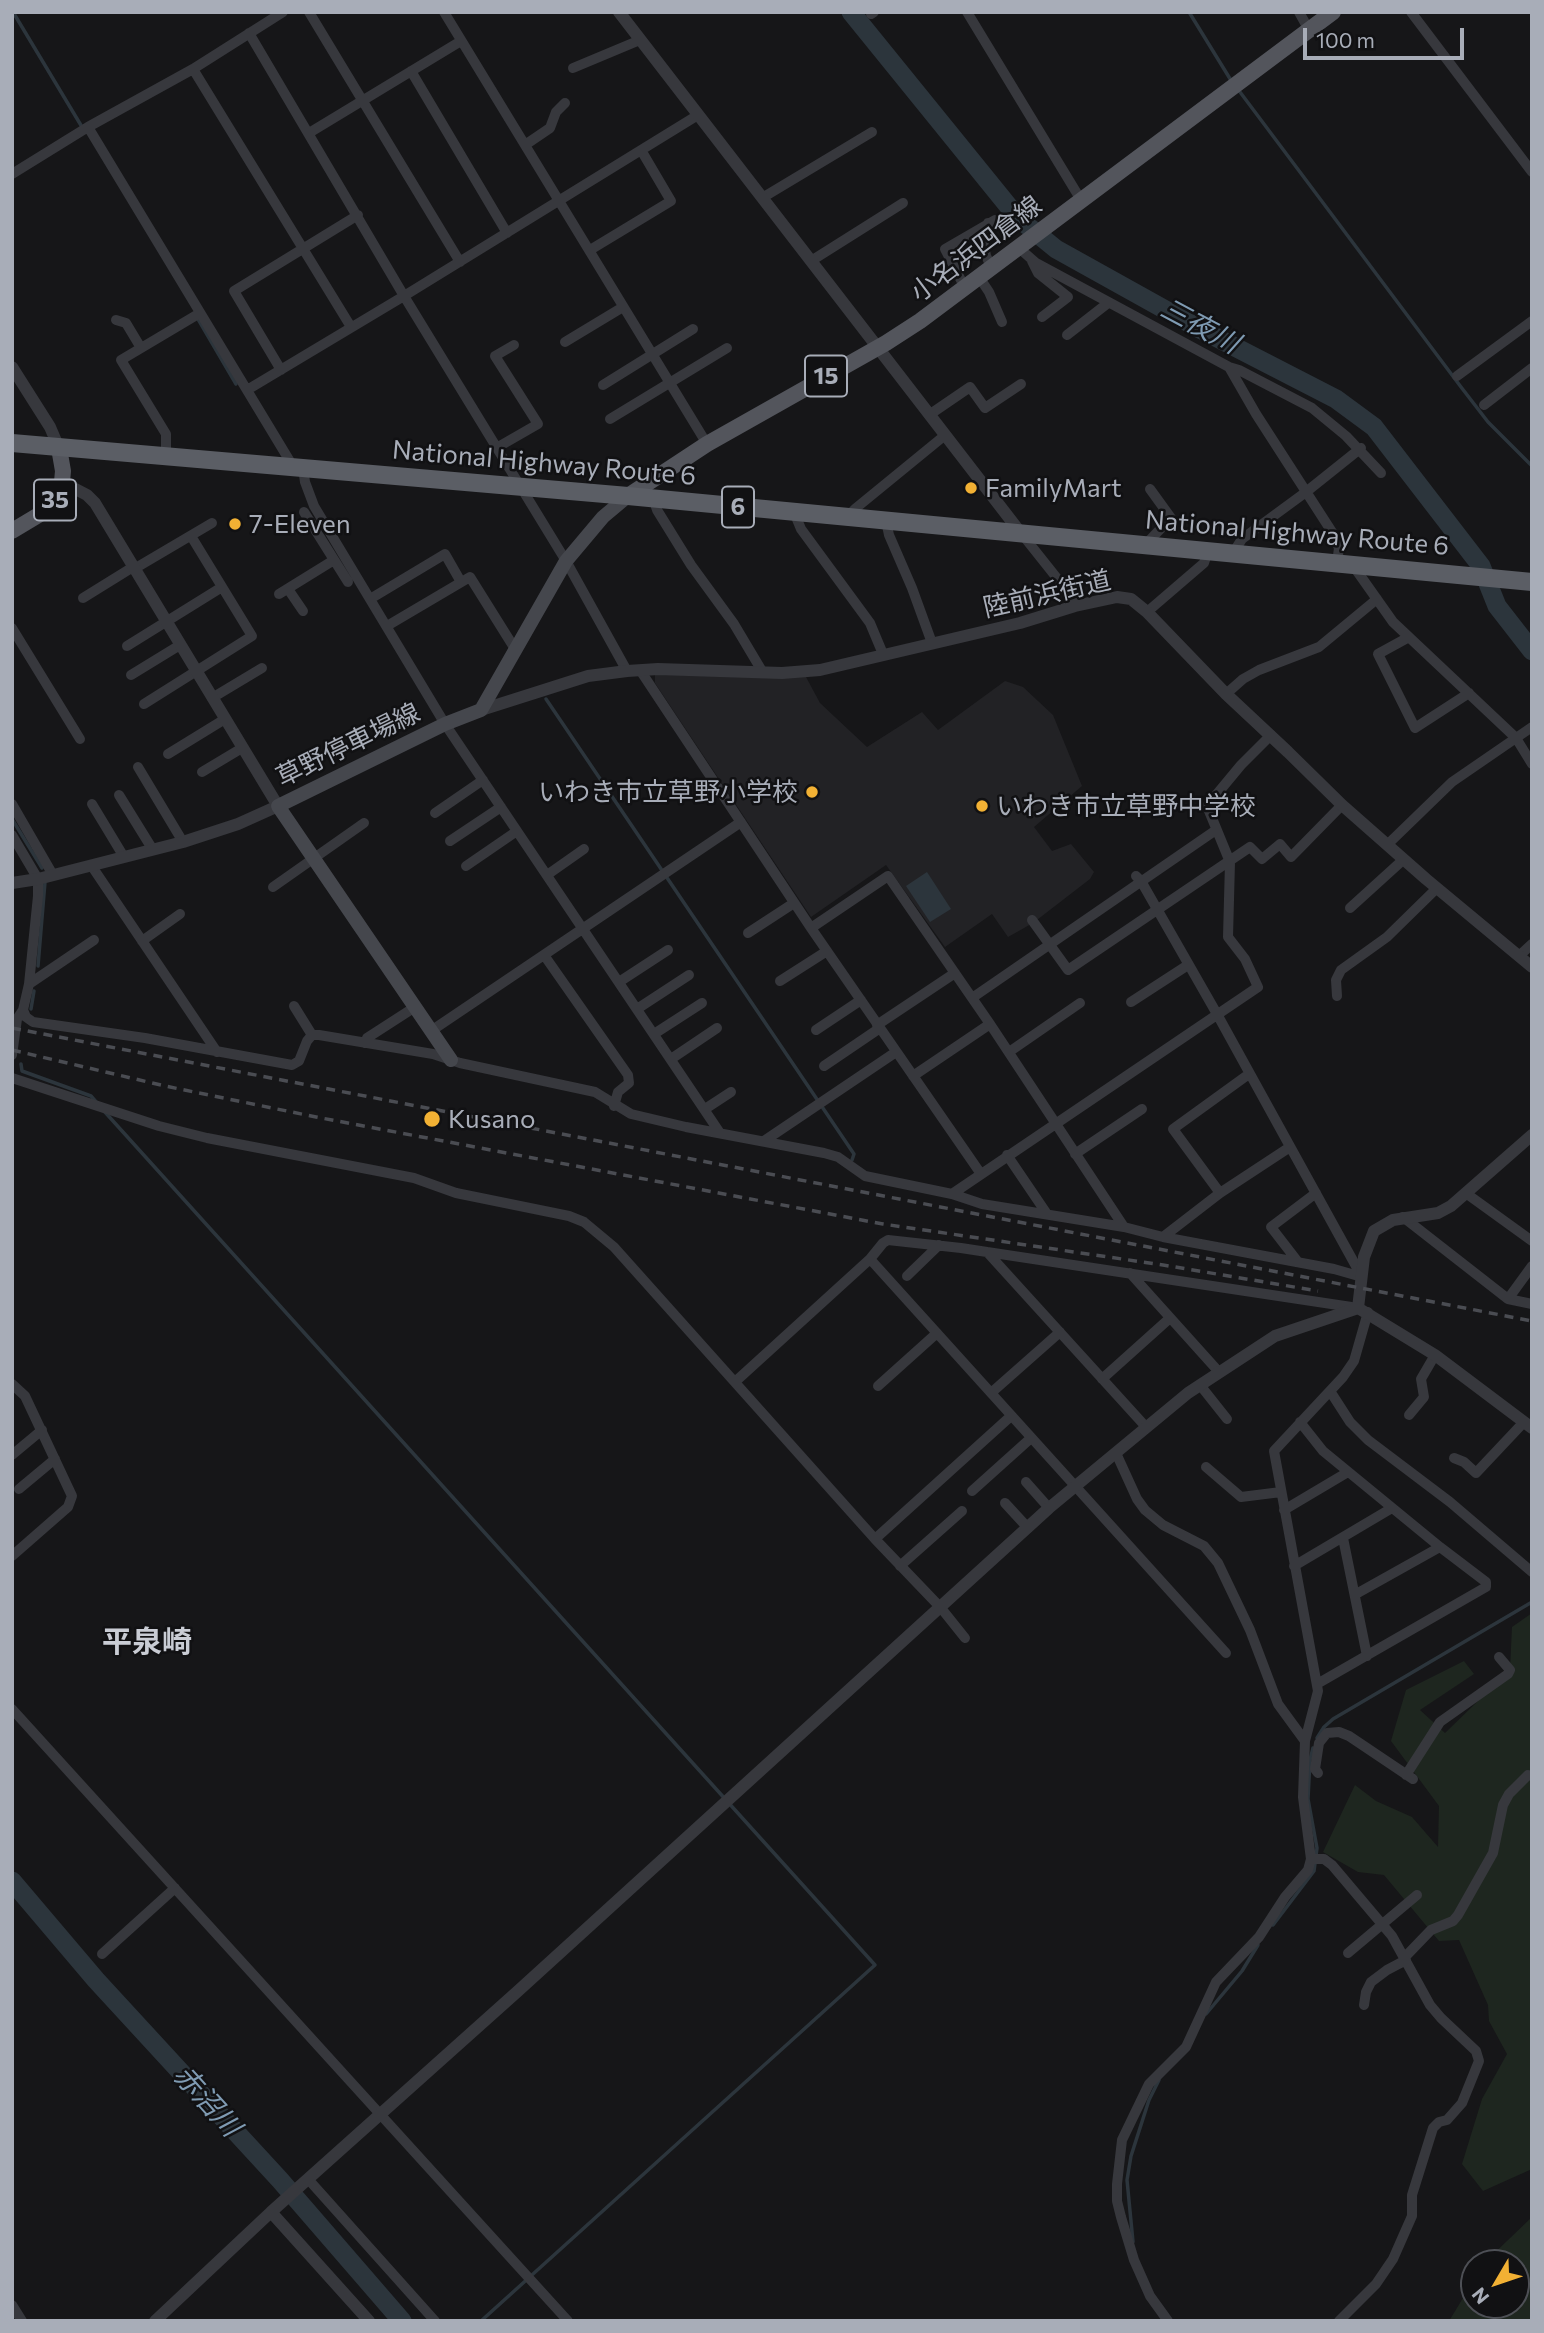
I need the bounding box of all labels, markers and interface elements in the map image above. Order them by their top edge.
scale bar [1306,14,1467,58]
text: 100 m [1316,27,1375,52]
street label: 小名浜四倉線 [904,190,1048,308]
water label: 三夜川 [1155,291,1245,361]
road number: 15 [805,356,847,396]
street label: National Highway Route 6 [391,434,697,492]
place label: FamilyMart [985,472,1122,504]
road number: 35 [34,480,76,520]
marker: FamilyMart [963,480,979,496]
road number: 6 [722,486,754,528]
street label: National Highway Route 6 [1144,504,1450,562]
place label: 7-Eleven [249,508,351,540]
marker: 7-Eleven [227,516,243,532]
street label: 陸前浜街道 [980,564,1114,624]
street label: 草野停車場線 [271,697,425,793]
place label: いわき市立草野小学校 [538,776,798,808]
marker: いわき市立草野小学校 [804,784,820,800]
place label: いわき市立草野中学校 [996,790,1256,822]
marker: いわき市立草野中学校 [974,798,990,814]
place label: Kusano [448,1103,535,1135]
marker: Kusano [422,1109,442,1129]
district label: 平泉崎 [102,1624,192,1660]
water label: 赤沼川 [166,2059,248,2143]
north arrow [1460,2249,1530,2319]
text: N [1466,2283,1493,2309]

